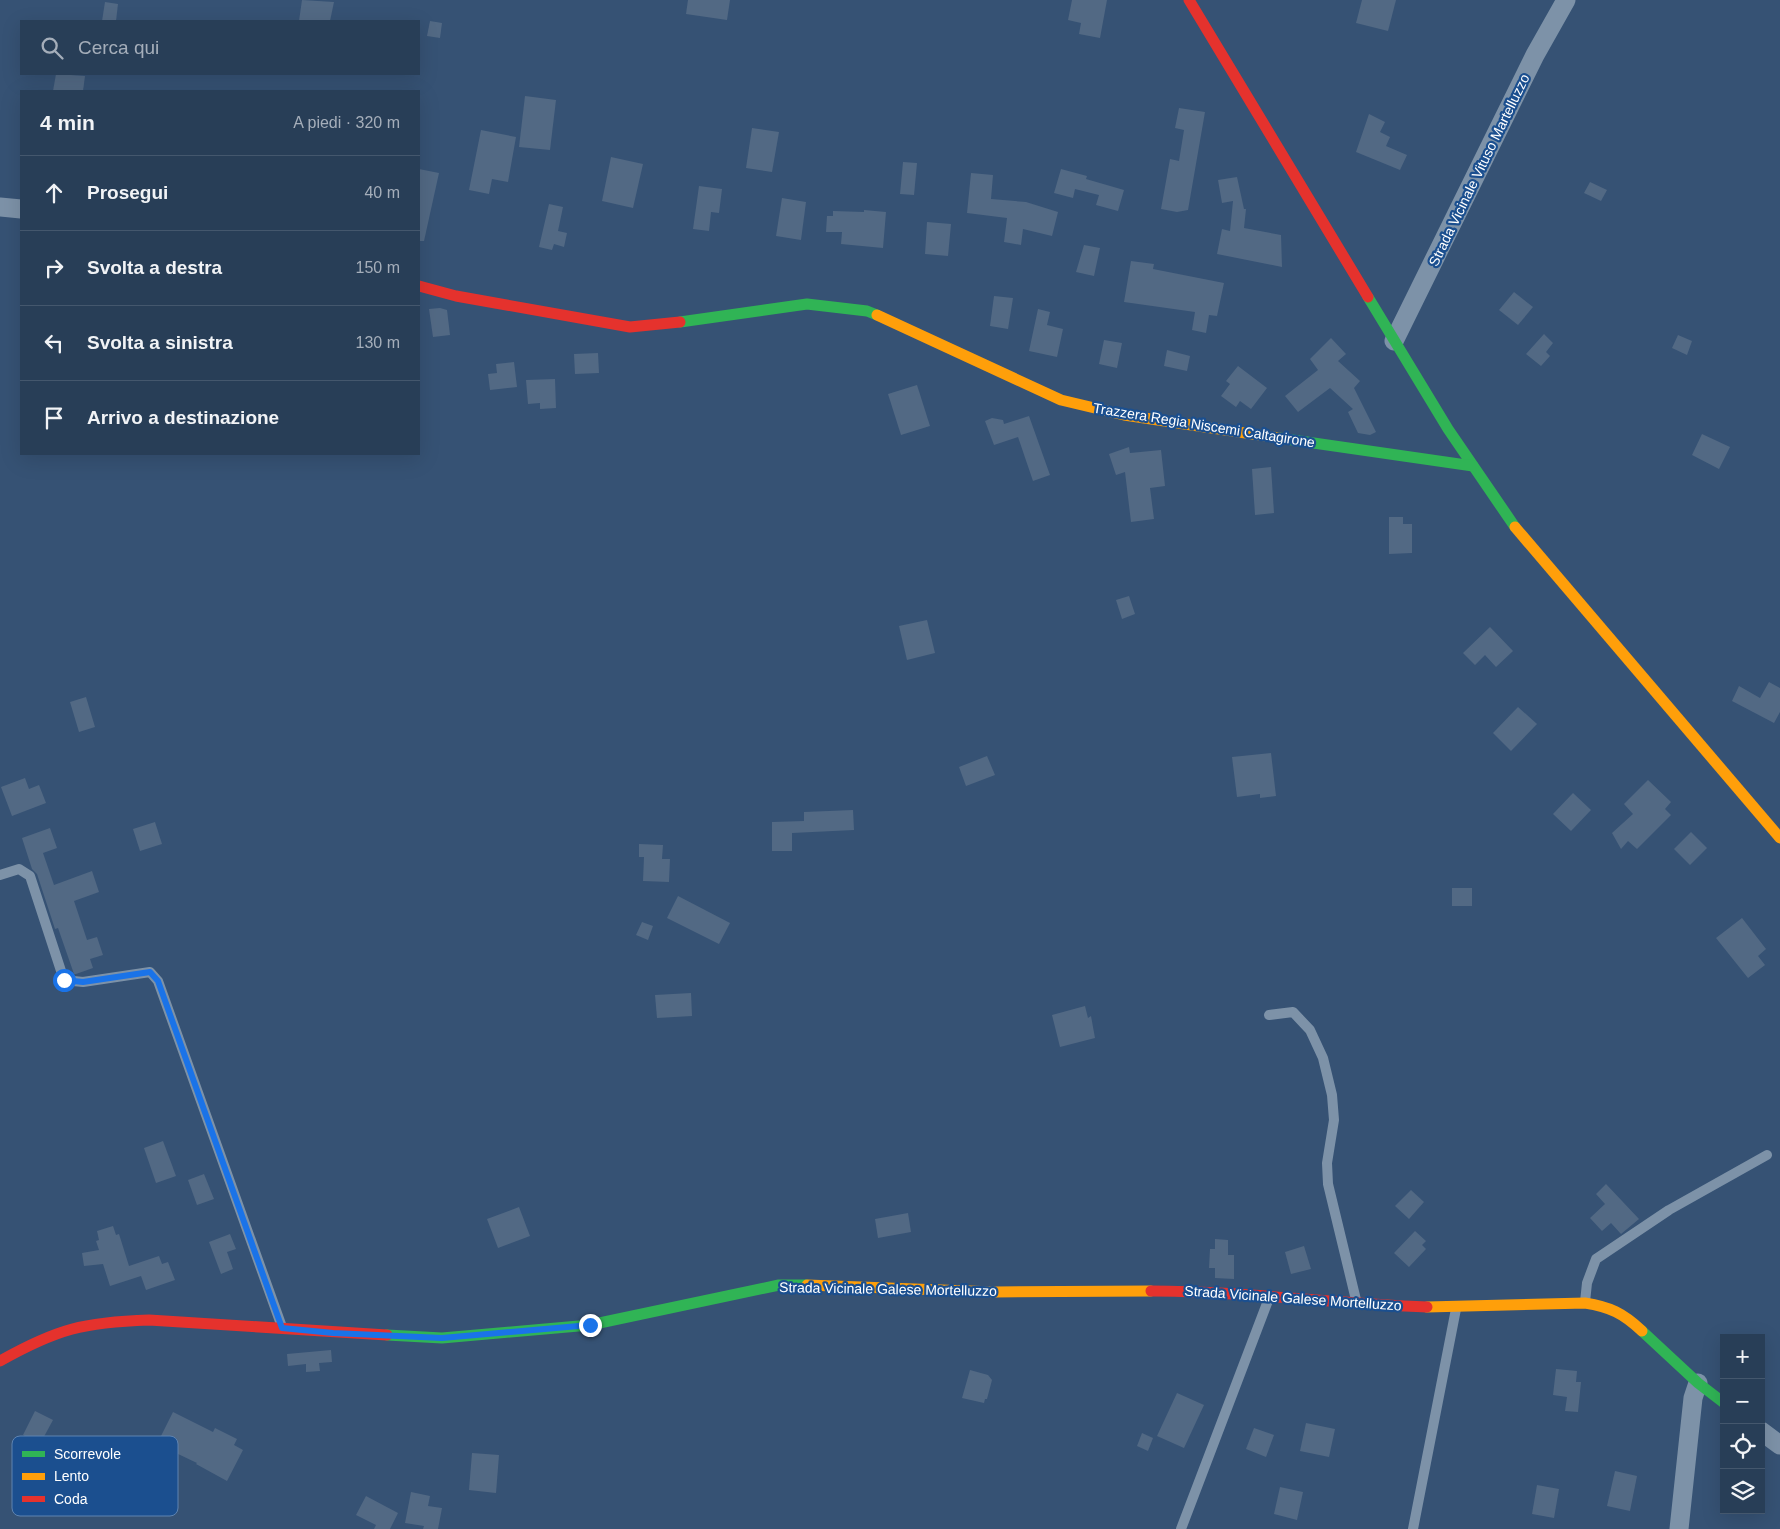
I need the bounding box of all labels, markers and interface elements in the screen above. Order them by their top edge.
search box [20,20,420,75]
icon: search [38,34,66,62]
text: Cerca qui [78,37,159,58]
street label: Strada Vicinale Vituso Martelluzzo [1425,71,1533,269]
text: 4 min [40,111,95,134]
text: A piedi · 320 m [293,114,400,131]
icon: ahead [40,179,68,207]
text: Prosegui [87,182,168,203]
text: 40 m [364,184,400,201]
icon: right [40,254,68,282]
text: Svolta a destra [87,257,222,278]
text: 150 m [356,259,400,276]
icon: left [40,329,68,357]
text: Svolta a sinistra [87,332,233,353]
text: 130 m [356,334,400,351]
street label: Trazzera Regia Niscemi Caltagirone [1092,400,1316,450]
icon: arrive [40,404,68,432]
text: Arrivo a destinazione [87,407,279,428]
route start [53,969,76,992]
street label: Strada Vicinale Galese Mortelluzzo [779,1279,997,1299]
street label: Strada Vicinale Galese Mortelluzzo [1184,1282,1402,1314]
route end [579,1314,602,1337]
map controls [1720,1334,1765,1514]
button: + [1720,1334,1765,1379]
button: − [1720,1379,1765,1424]
button: locate [1720,1424,1765,1469]
legend [12,1436,178,1516]
text: Scorrevole [54,1446,121,1462]
text: Lento [54,1468,89,1484]
button: layers [1720,1469,1765,1514]
text: Coda [54,1491,88,1507]

